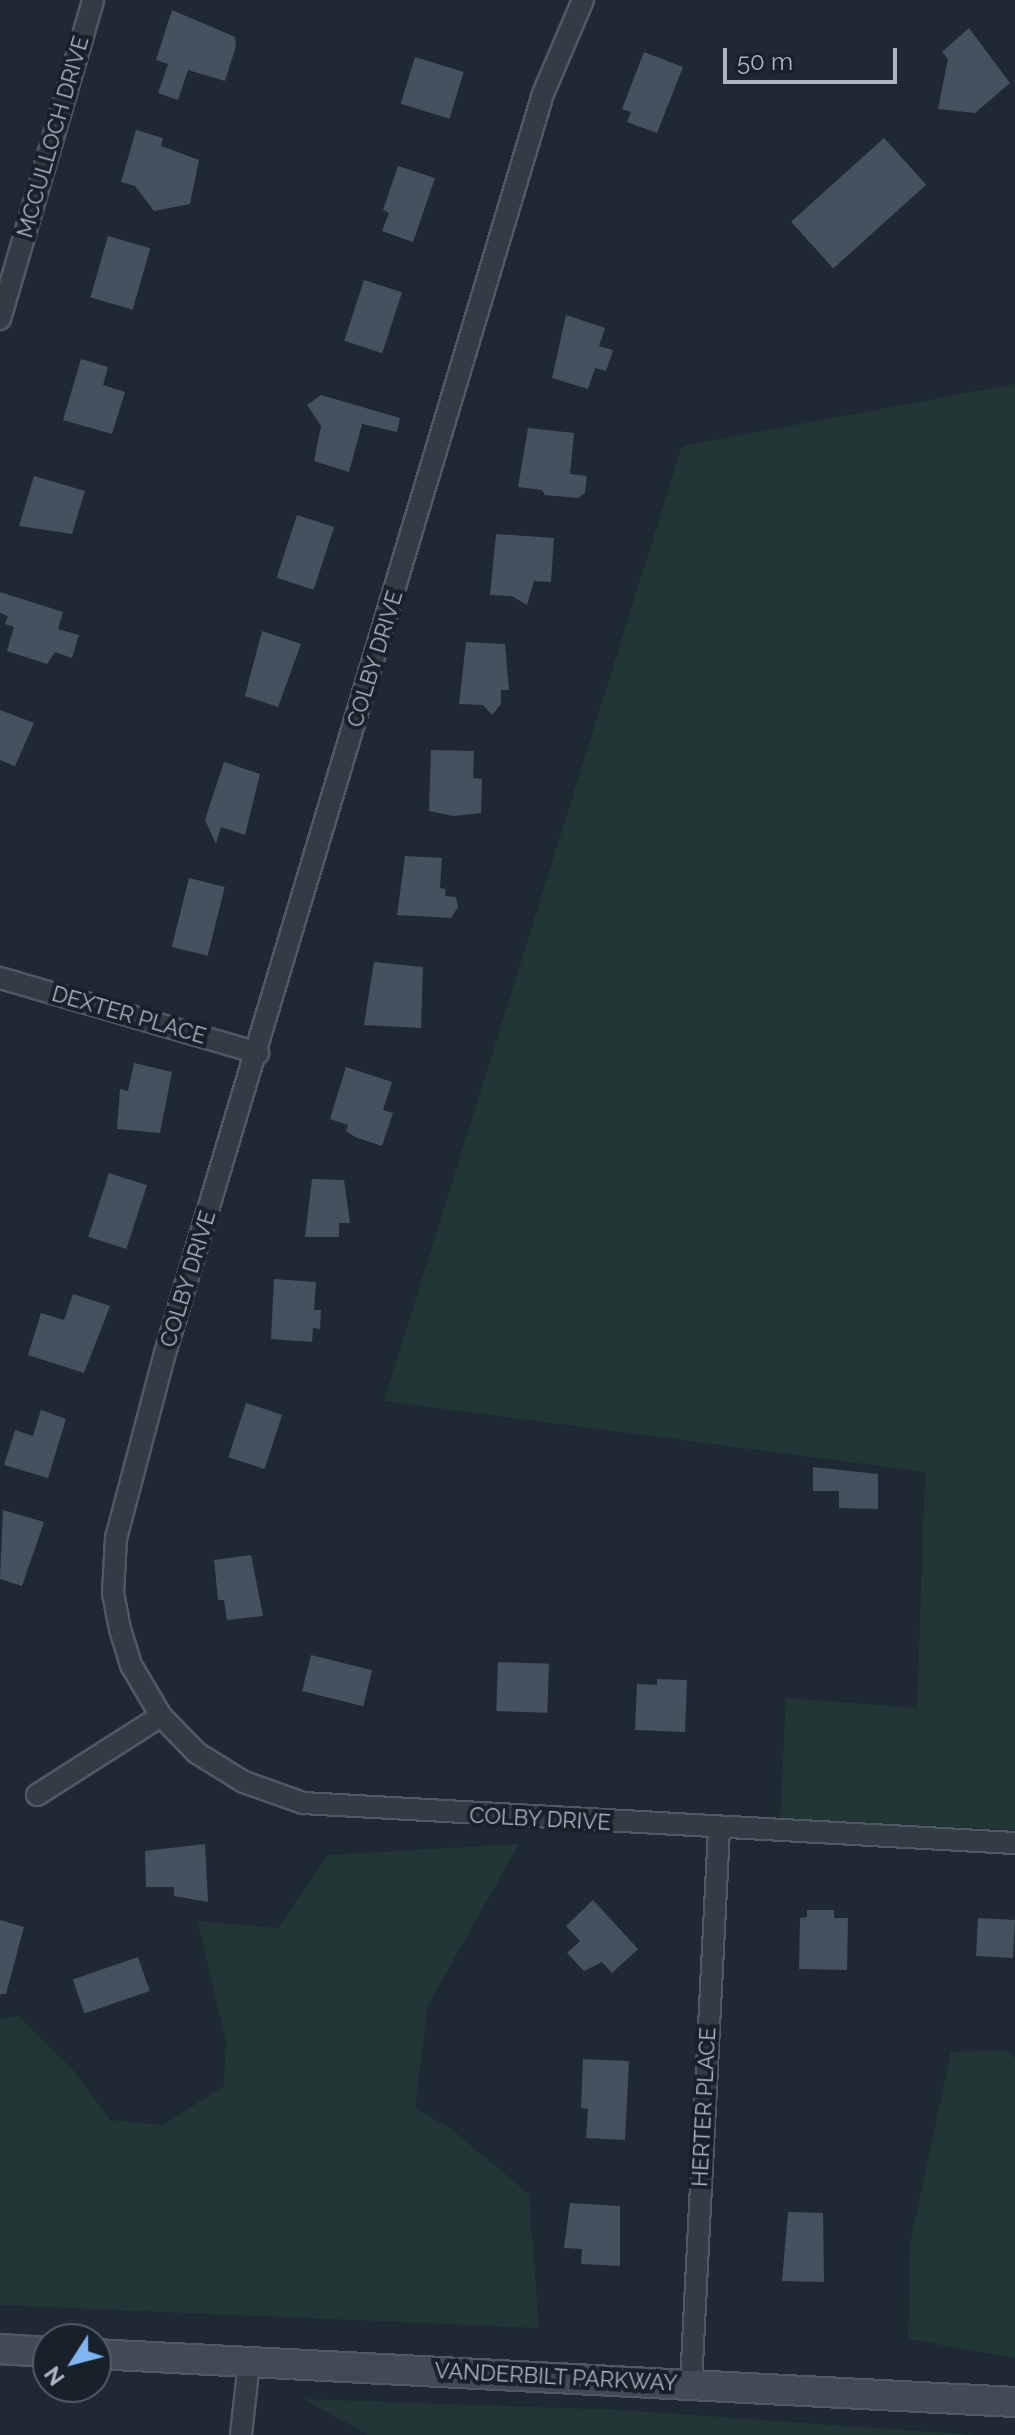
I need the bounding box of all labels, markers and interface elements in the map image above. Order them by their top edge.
scale bar [727,32,901,82]
street label: MCCULLOCH DRIVE [12,33,94,241]
text: 50 m [737,47,793,76]
street label: COLBY DRIVE [342,587,408,731]
street label: DEXTER PLACE [49,980,209,1050]
street label: COLBY DRIVE [155,1207,221,1351]
street label: COLBY DRIVE [468,1802,612,1836]
street label: HERTER PLACE [687,2026,721,2188]
north arrow [32,2323,112,2403]
street label: VANDERBILT PARKWAY [434,2357,678,2397]
text: N [39,2362,70,2390]

